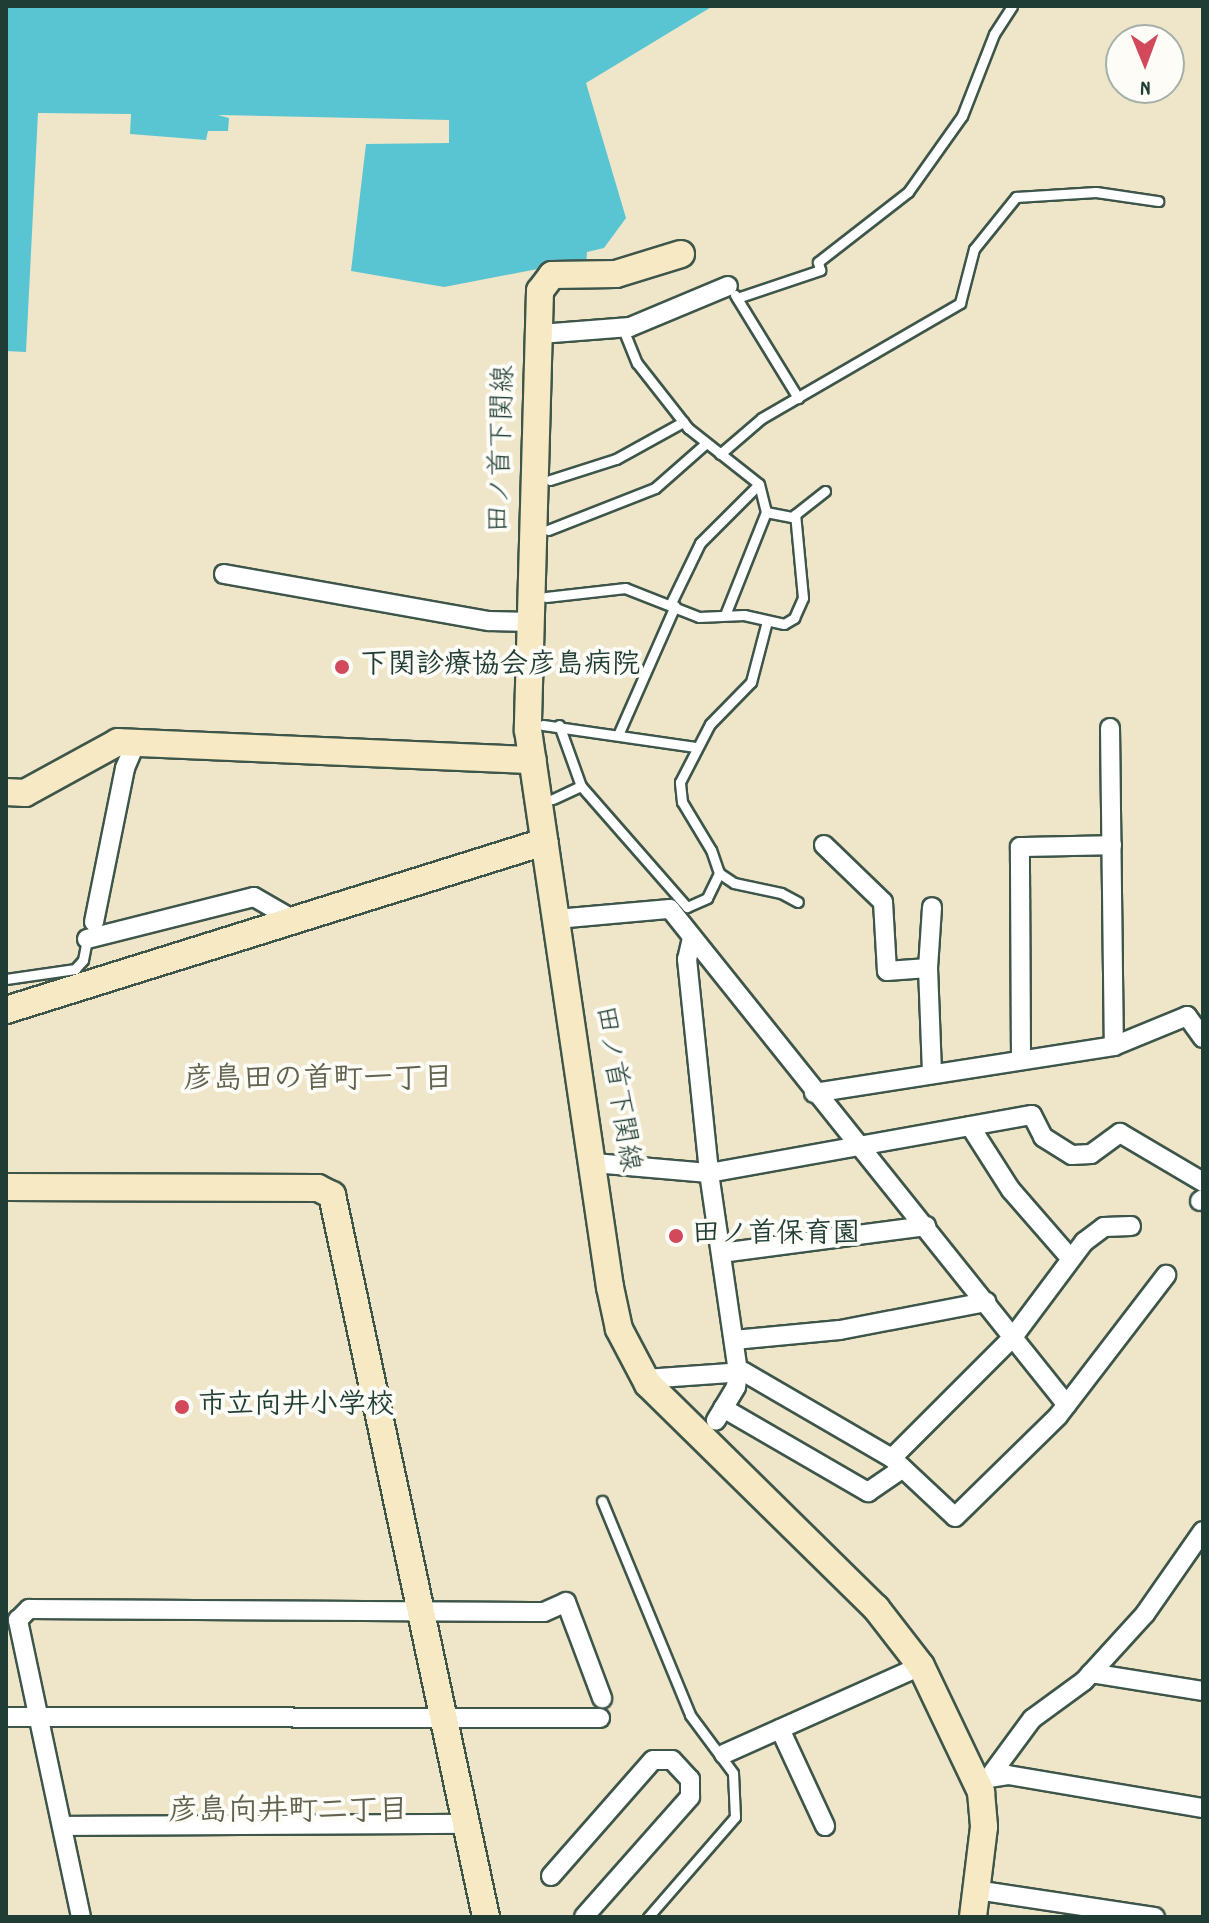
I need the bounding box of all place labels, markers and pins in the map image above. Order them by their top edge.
place label: 下関診療協会彦島病院 [360,650,640,684]
marker: 下関診療協会彦島病院 [331,656,353,678]
place label: 田ノ首保育園 [692,1219,860,1253]
marker: 田ノ首保育園 [667,1227,685,1245]
place label: 市立向井小学校 [198,1390,394,1424]
marker: 市立向井小学校 [173,1398,191,1416]

